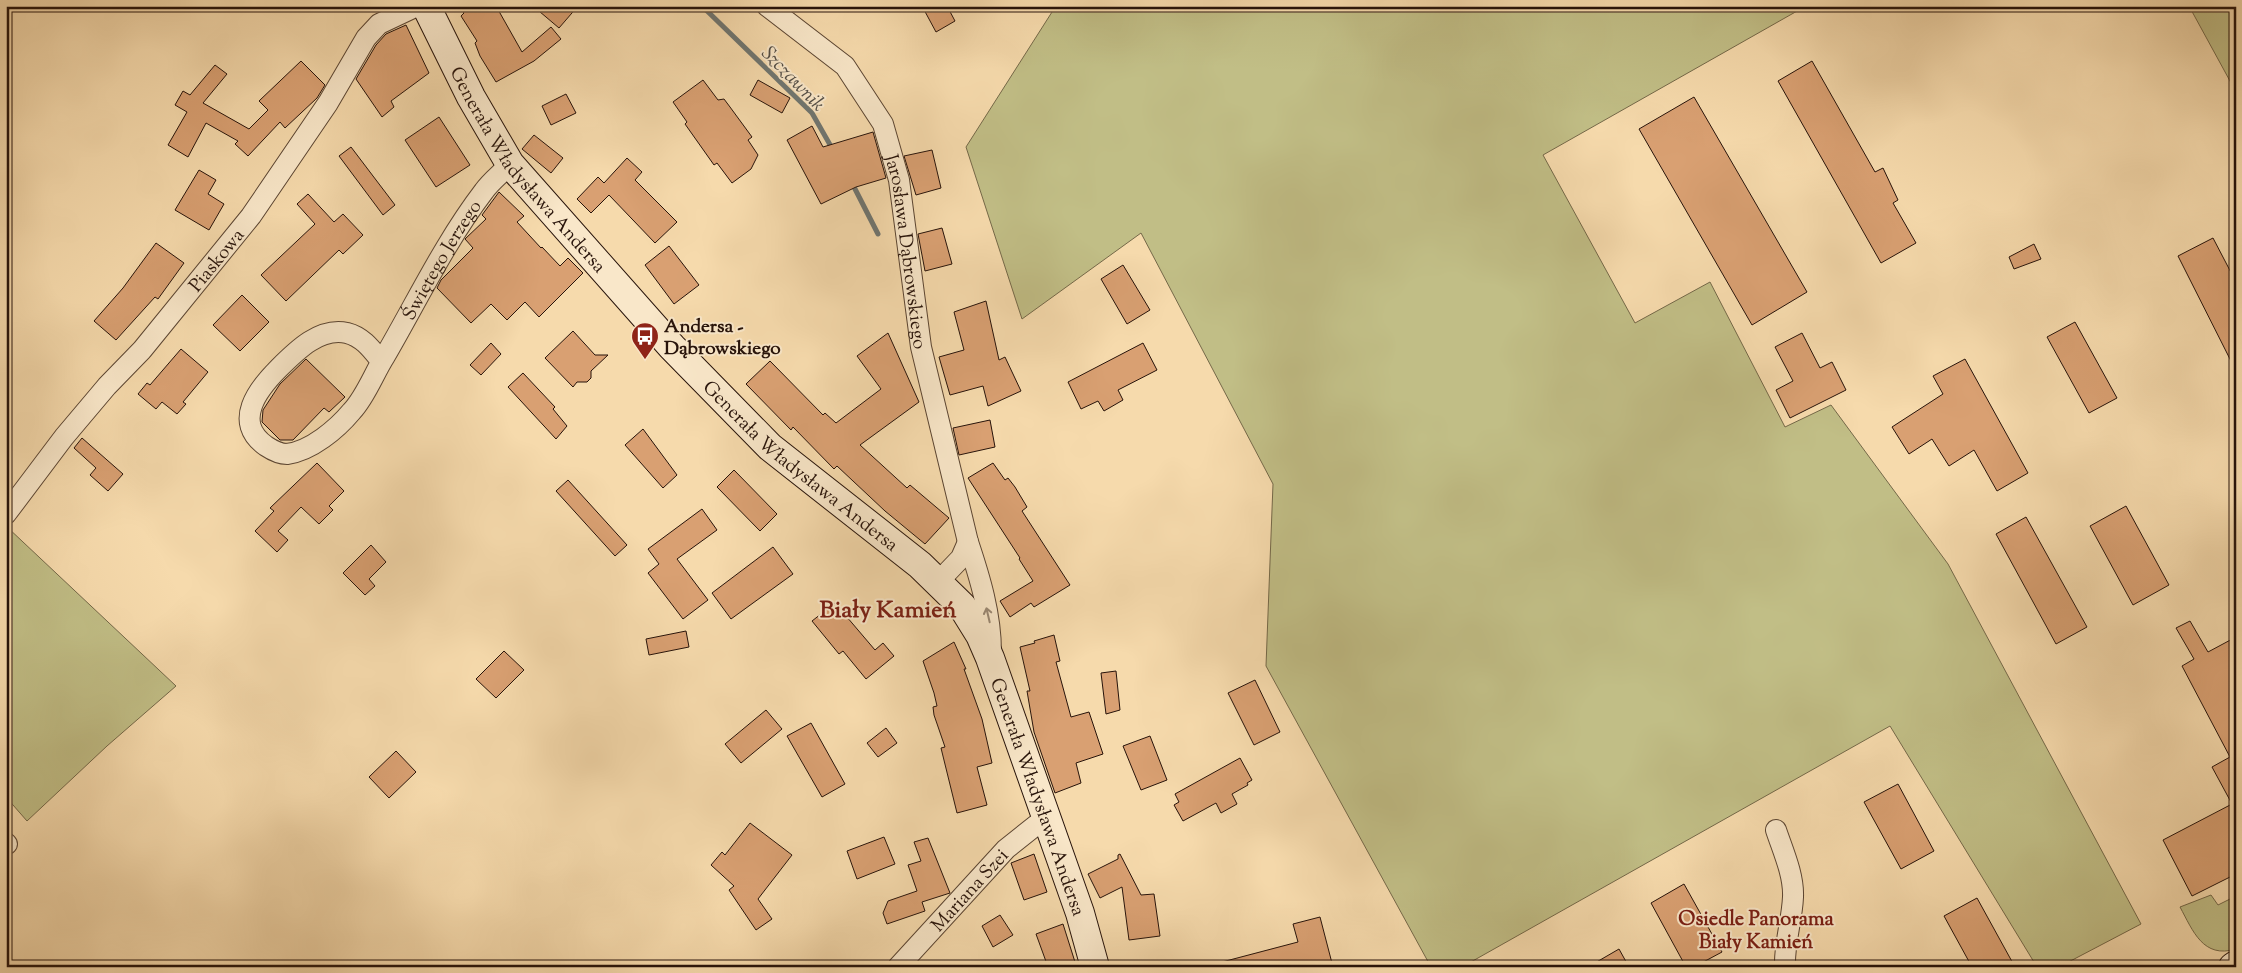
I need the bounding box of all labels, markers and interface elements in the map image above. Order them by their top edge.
water label: Szczawnik [754,40,831,119]
street label: Generała Władysława Andersa [442,63,611,280]
street label: Jarosława Dąbrowskiego [876,151,932,351]
street label: Świętego Jerzego [397,195,489,326]
street label: Piaskowa [183,223,252,299]
place label: Andersa - Dąbrowskiego [664,314,781,363]
bus stop icon: Andersa - Dąbrowskiego [630,321,660,360]
street label: Generała Władysława Andersa [696,375,904,559]
district label: Biały Kamień [819,594,957,628]
one-way arrow [983,607,992,623]
street label: Generała Władysława Andersa [982,674,1091,920]
street label: Mariana Szei [926,844,1016,939]
district label: Osiedle Panorama Biały Kamień [1678,906,1834,958]

